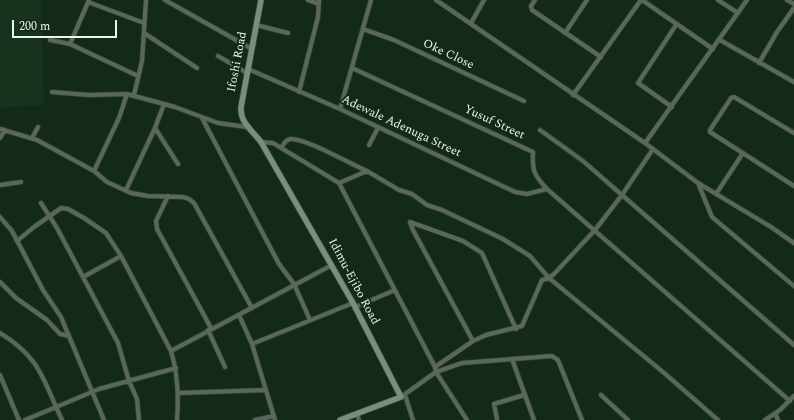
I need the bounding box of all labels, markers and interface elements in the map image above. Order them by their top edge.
scale bar [14,12,119,38]
text: 200 m [19,17,50,36]
street label: Ifoshi Road [225,31,251,93]
street label: Oke Close [420,37,476,73]
street label: Adewale Adenuga Street [339,93,463,161]
street label: Yusuf Street [461,103,527,143]
street label: Idimu-Ejibo Road [324,237,382,327]

